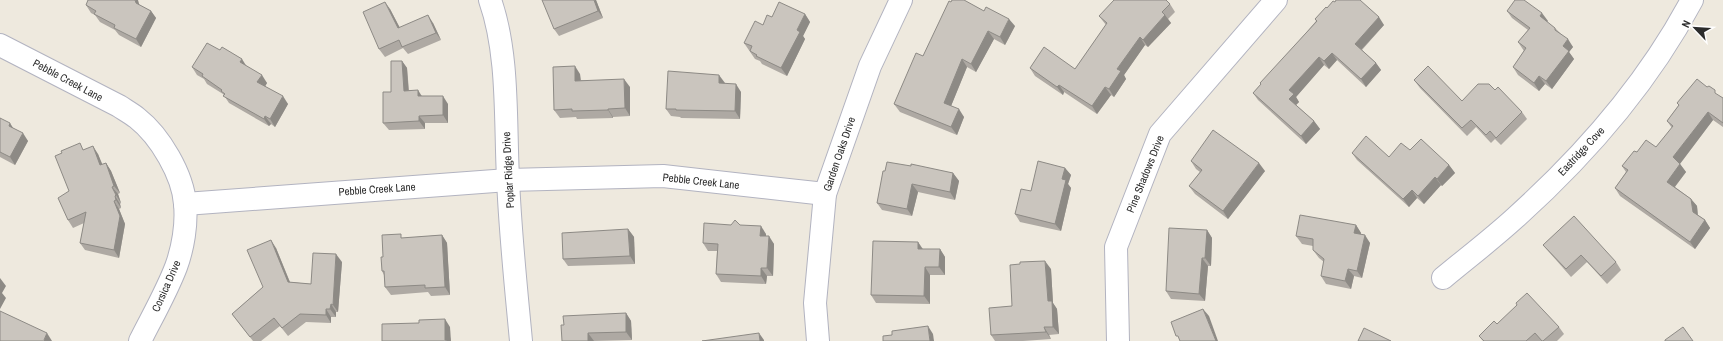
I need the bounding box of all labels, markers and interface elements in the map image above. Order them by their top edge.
north arrow [1675,8,1715,48]
text: N [1678,18,1694,30]
street label: Pebble Creek Lane [31,56,105,104]
street label: Garden Oaks Drive [820,115,858,193]
street label: Eastridge Cove [1555,123,1607,179]
street label: Poplar Ridge Drive [499,131,517,209]
street label: Pine Shadows Drive [1123,133,1167,215]
street label: Pebble Creek Lane [662,170,740,192]
street label: Pebble Creek Lane [338,179,416,199]
street label: Corsica Drive [148,258,184,314]

